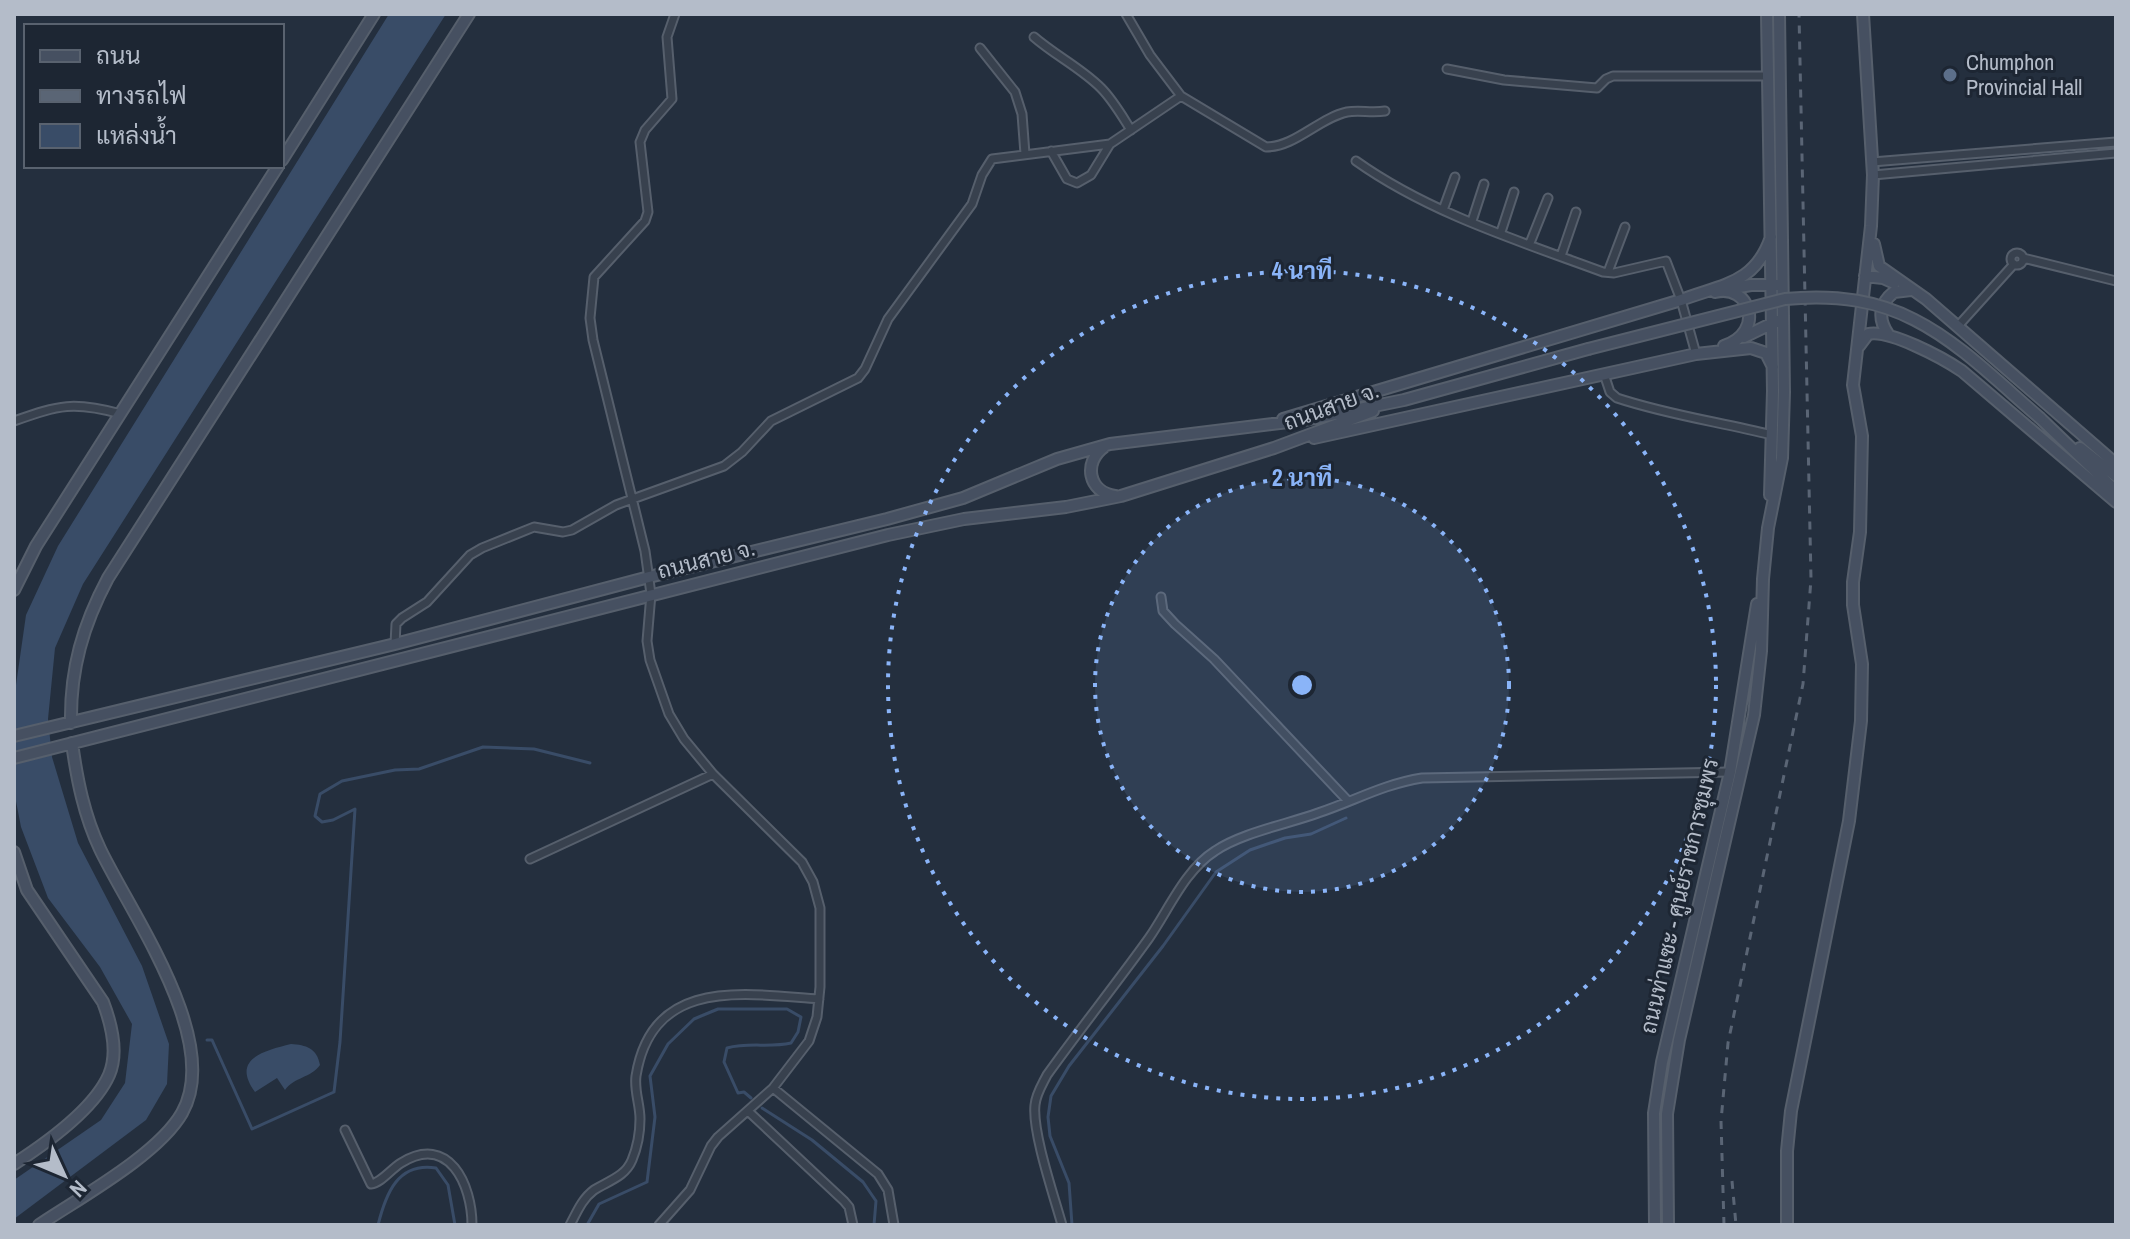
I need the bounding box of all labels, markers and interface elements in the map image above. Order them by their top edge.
legend [24,24,284,168]
text: ถนน [96,39,141,71]
place label: Chumphon Provincial Hall [1966,47,2082,102]
marker: Chumphon Provincial Hall [1941,66,1959,84]
text: ทางรถไฟ [96,79,187,111]
text: แหล่งน้ำ [96,116,177,151]
text: 4 นาที [1272,254,1332,286]
street label: ถนนสาย จ. [1279,375,1383,437]
text: 2 นาที [1272,461,1332,493]
street label: ถนนสาย จ. [654,532,758,586]
centre of rings [1288,671,1316,699]
street label: ถนนท่าแซะ - ศูนย์ราชการชุมพร [1633,755,1726,1037]
north arrow [24,1135,104,1215]
text: N [63,1174,94,1204]

